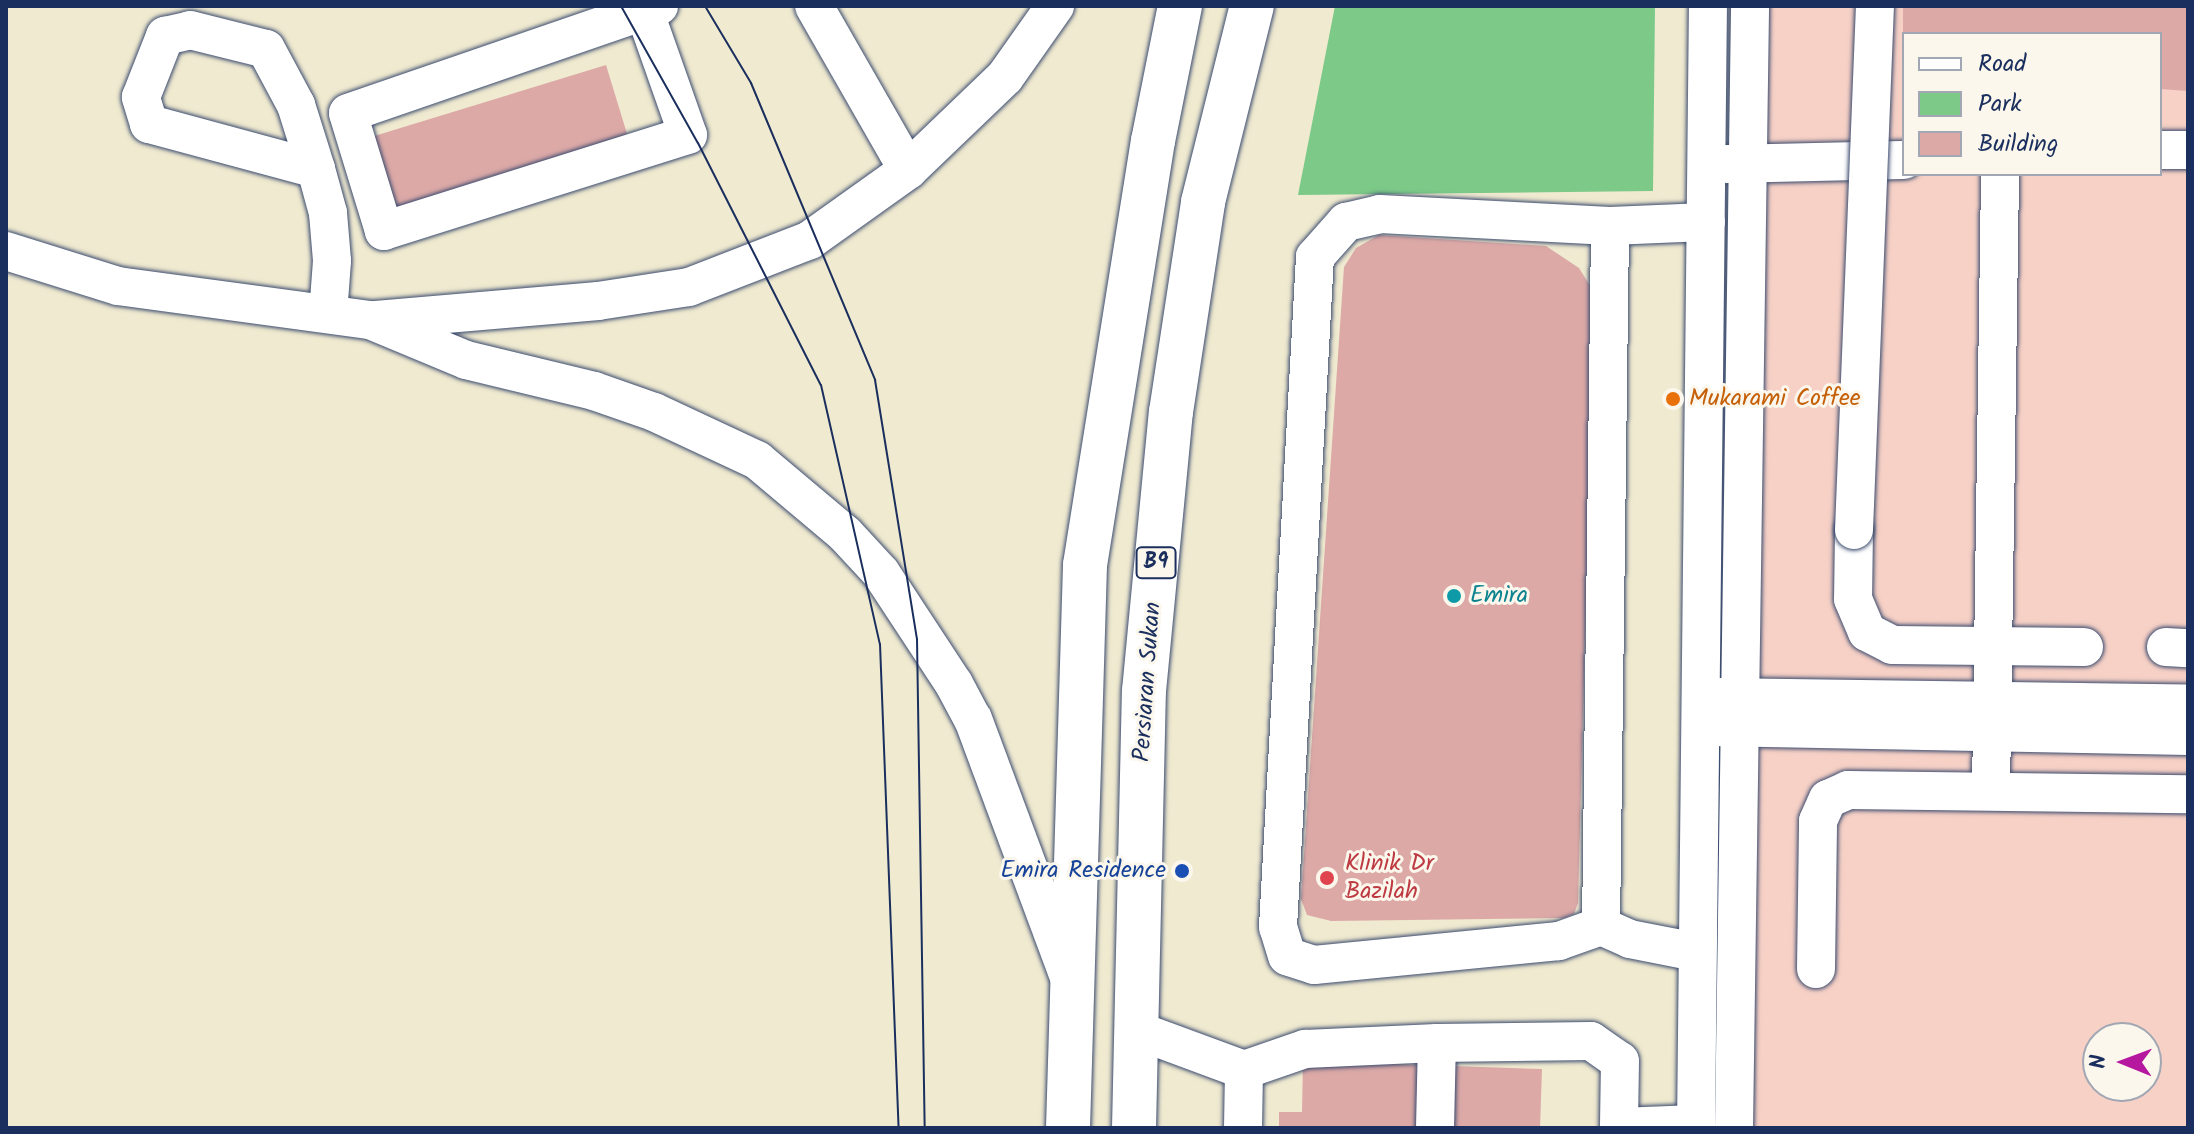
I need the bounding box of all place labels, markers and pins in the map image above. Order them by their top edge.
place label: Mukarami Coffee [1689,385,1861,413]
marker: Mukarami Coffee [1664,390,1682,408]
place label: Emira [1470,582,1528,610]
marker: Emira [1445,587,1463,605]
place label: Klinik Dr Bazilah [1345,850,1434,906]
place label: Emira Residence [1001,857,1166,885]
marker: Emira Residence [1173,862,1191,880]
marker: Klinik Dr Bazilah [1316,867,1338,889]

